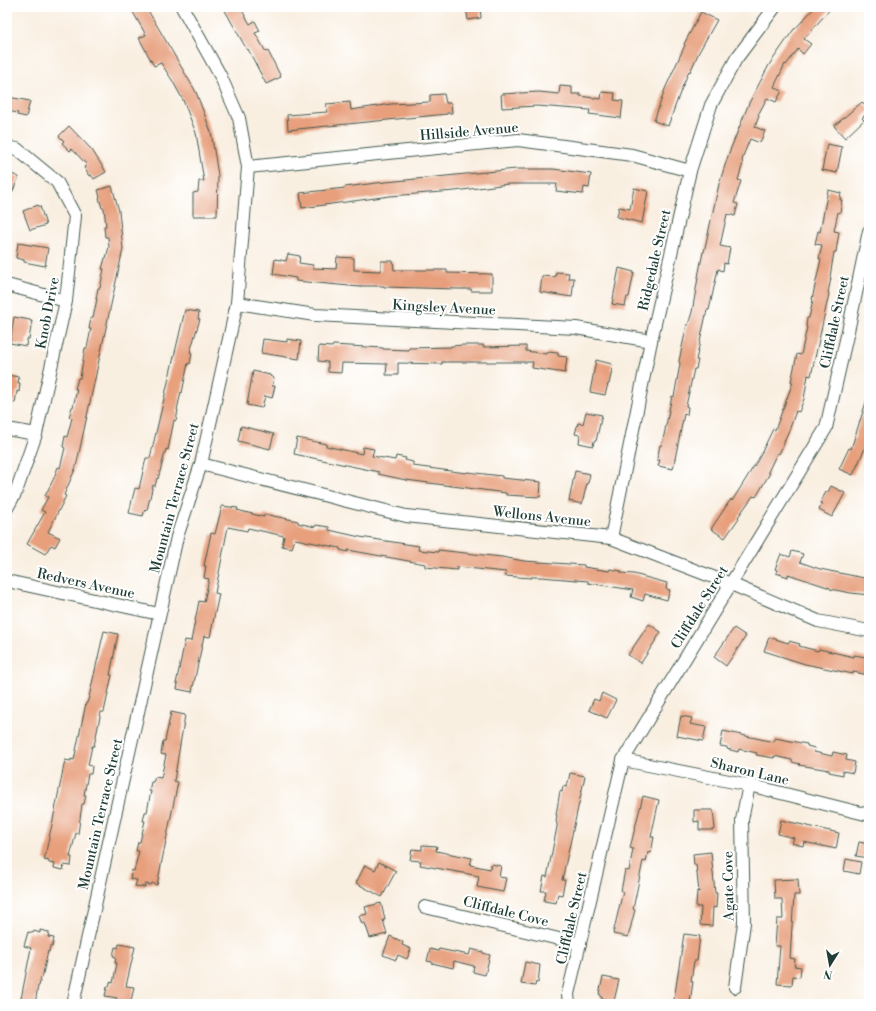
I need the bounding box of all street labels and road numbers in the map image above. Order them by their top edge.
street label: Hillside Avenue [419,119,519,145]
street label: Ridgedale Street [635,208,675,313]
street label: Cliffdale Street [816,274,854,370]
street label: Knob Drive [32,276,64,351]
street label: Kingsley Avenue [392,296,496,320]
street label: Mountain Terrace Street [146,421,204,575]
street label: Wellons Avenue [491,503,592,531]
street label: Cliffdale Street [667,563,733,652]
street label: Redvers Avenue [35,565,136,603]
street label: Mountain Terrace Street [75,737,127,892]
street label: Sharon Lane [709,754,791,790]
street label: Agate Cove [719,851,739,922]
street label: Cliffdale Street [553,870,591,966]
street label: Cliffdale Cove [461,893,550,931]

